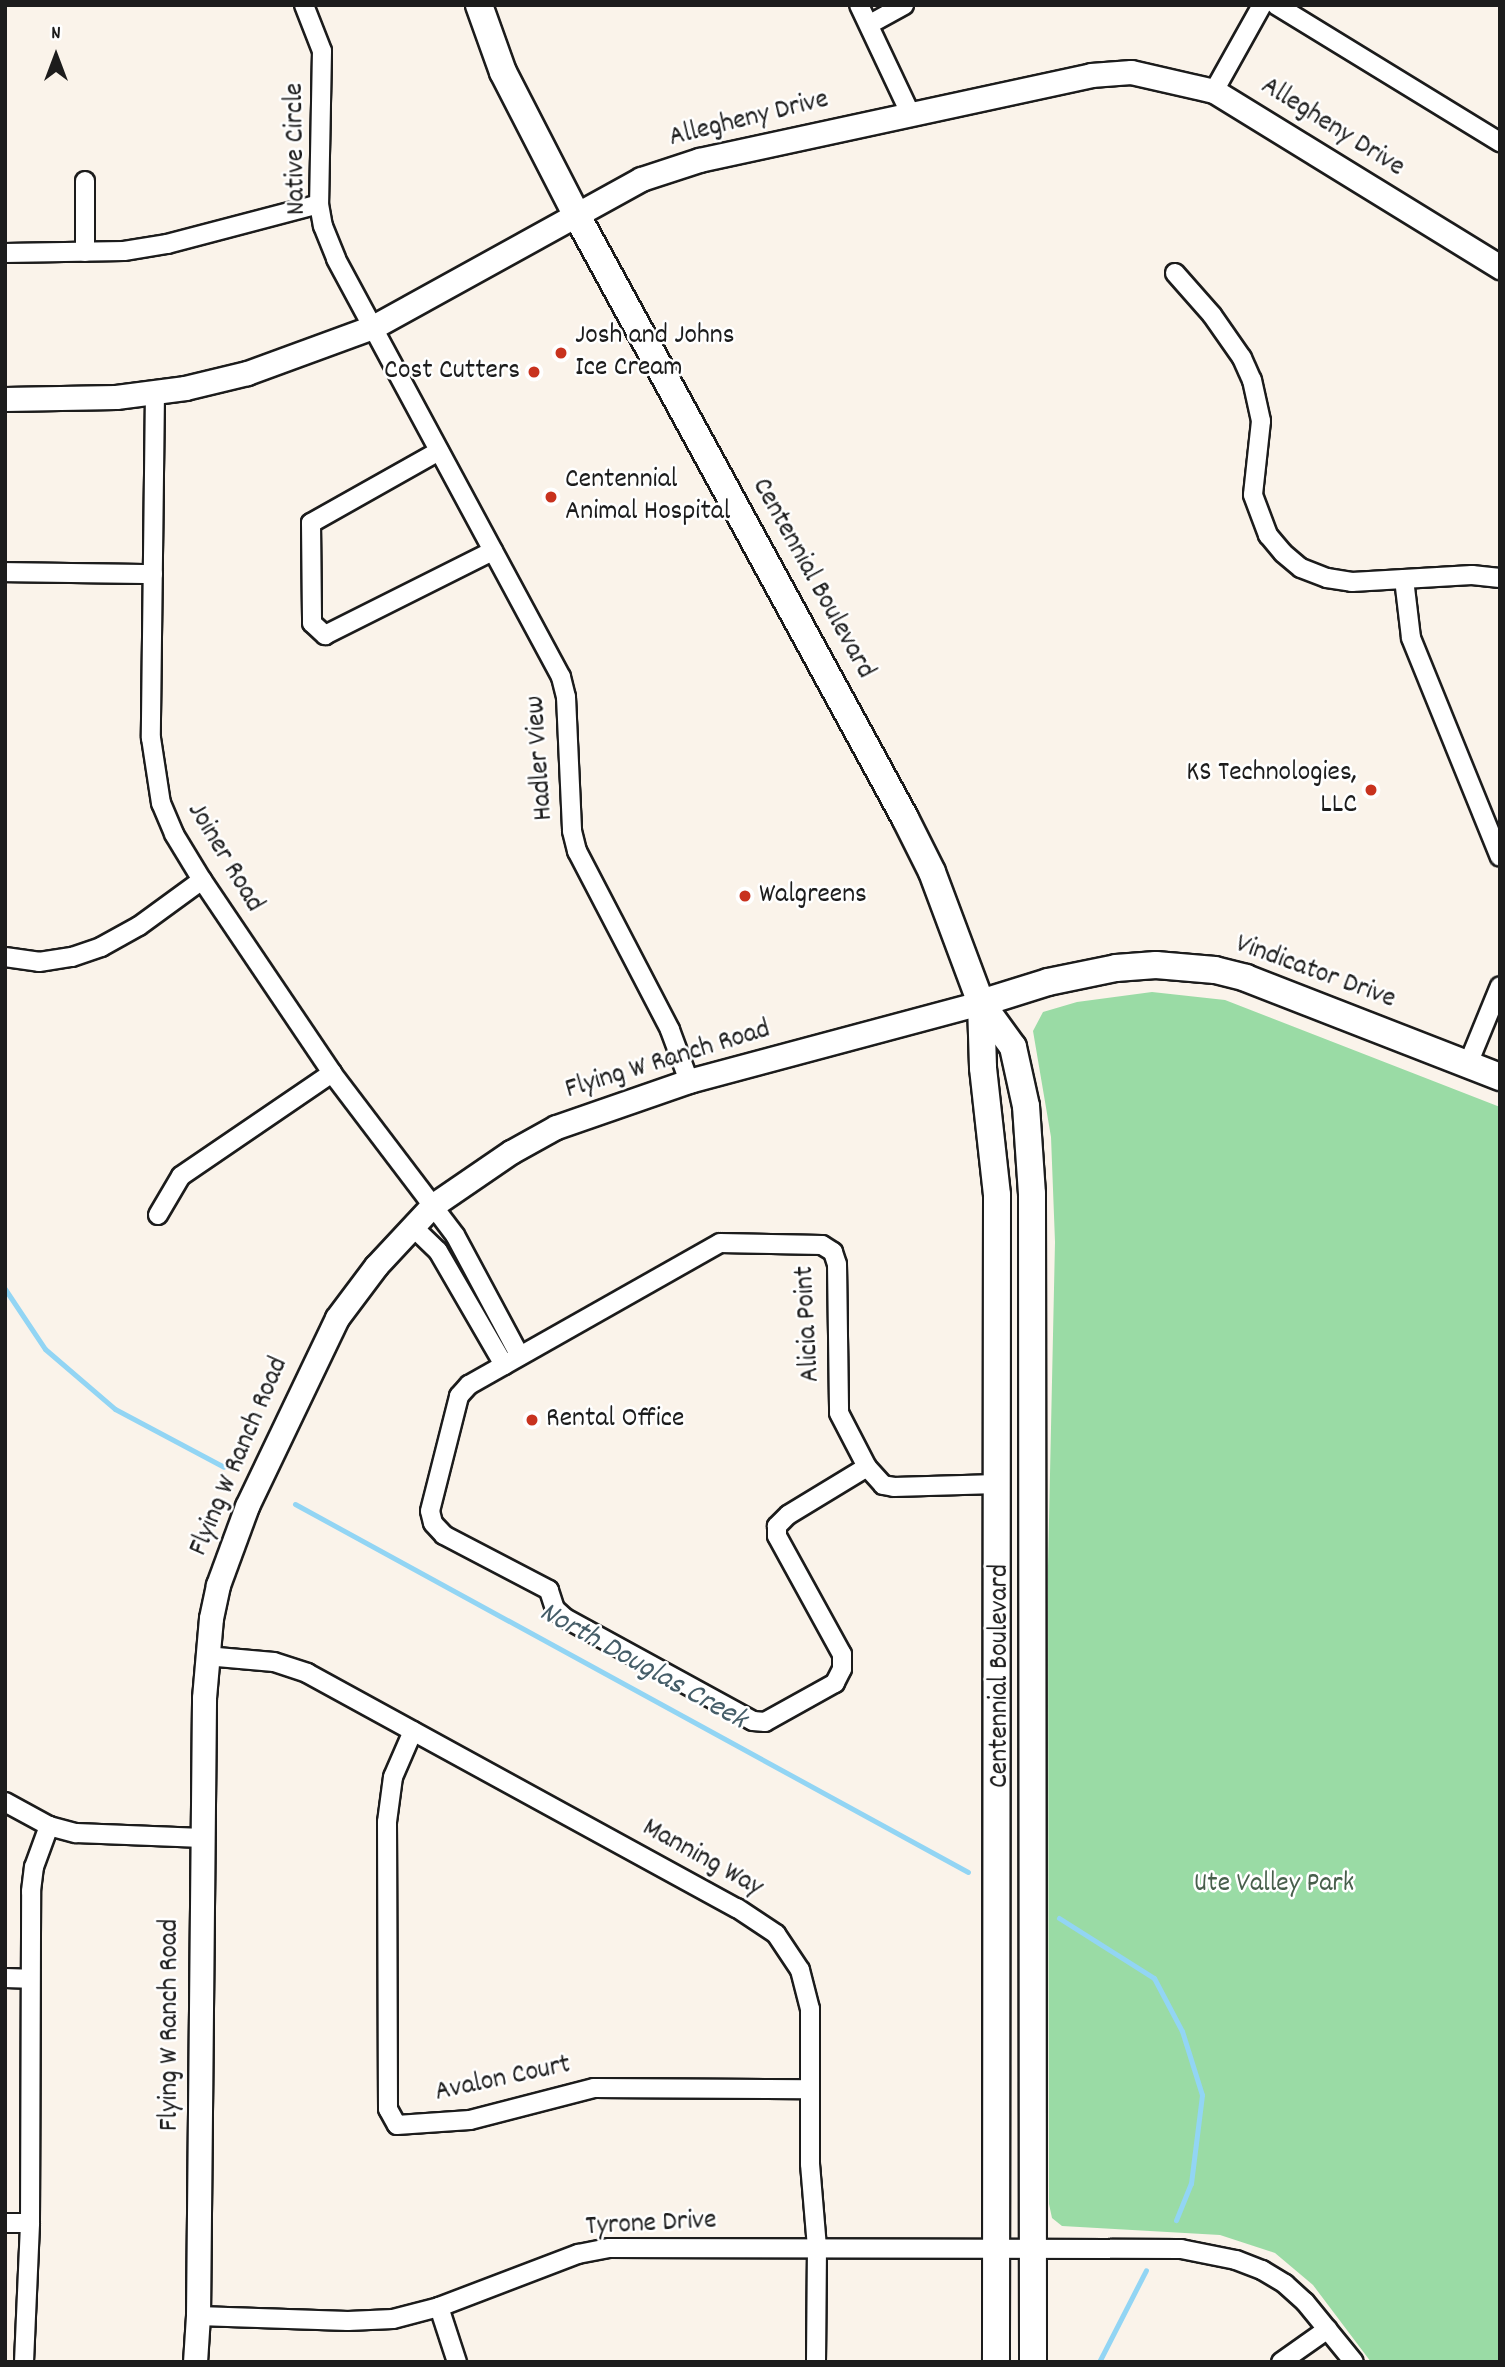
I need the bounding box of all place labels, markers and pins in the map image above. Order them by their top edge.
place label: Josh and Johns Ice Cream [575,320,734,386]
marker: Josh and Johns Ice Cream [553,345,569,361]
place label: Cost Cutters [384,355,520,389]
marker: Cost Cutters [526,364,542,380]
place label: Centennial Animal Hospital [565,464,731,530]
marker: Centennial Animal Hospital [543,489,559,505]
place label: KS Technologies, LLC [1186,757,1357,823]
marker: KS Technologies, LLC [1363,782,1379,798]
place label: Walgreens [759,879,867,913]
marker: Walgreens [737,888,753,904]
place label: Rental Office [546,1403,684,1437]
marker: Rental Office [524,1412,540,1428]

